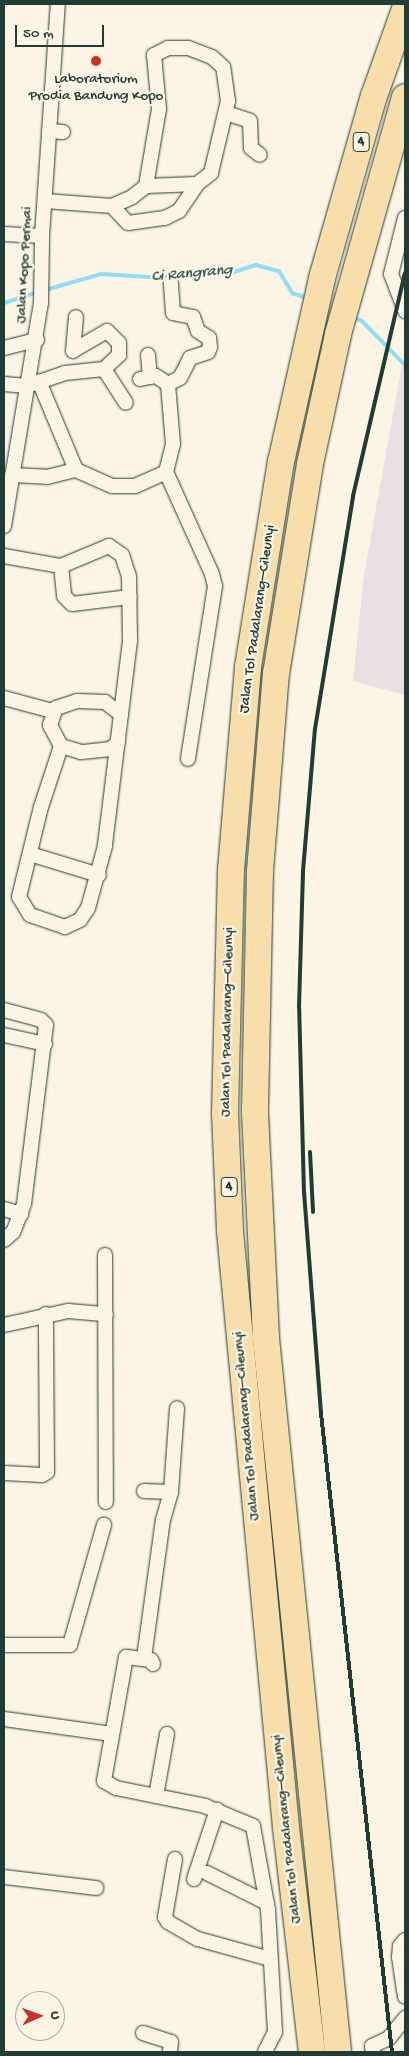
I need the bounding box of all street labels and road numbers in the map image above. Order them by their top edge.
road number: 4 [352,130,370,154]
street label: Jalan Kopo Permai [13,206,37,324]
street label: Jalan Tol Padalarang–Cileunyi [236,524,280,714]
street label: Jalan Tol Padalarang–Cileunyi [217,927,239,1117]
road number: 4 [220,1176,238,1198]
street label: Jalan Tol Padalarang–Cileunyi [230,1331,264,1521]
street label: Jalan Tol Padalarang–Cileunyi [268,1734,306,1924]

